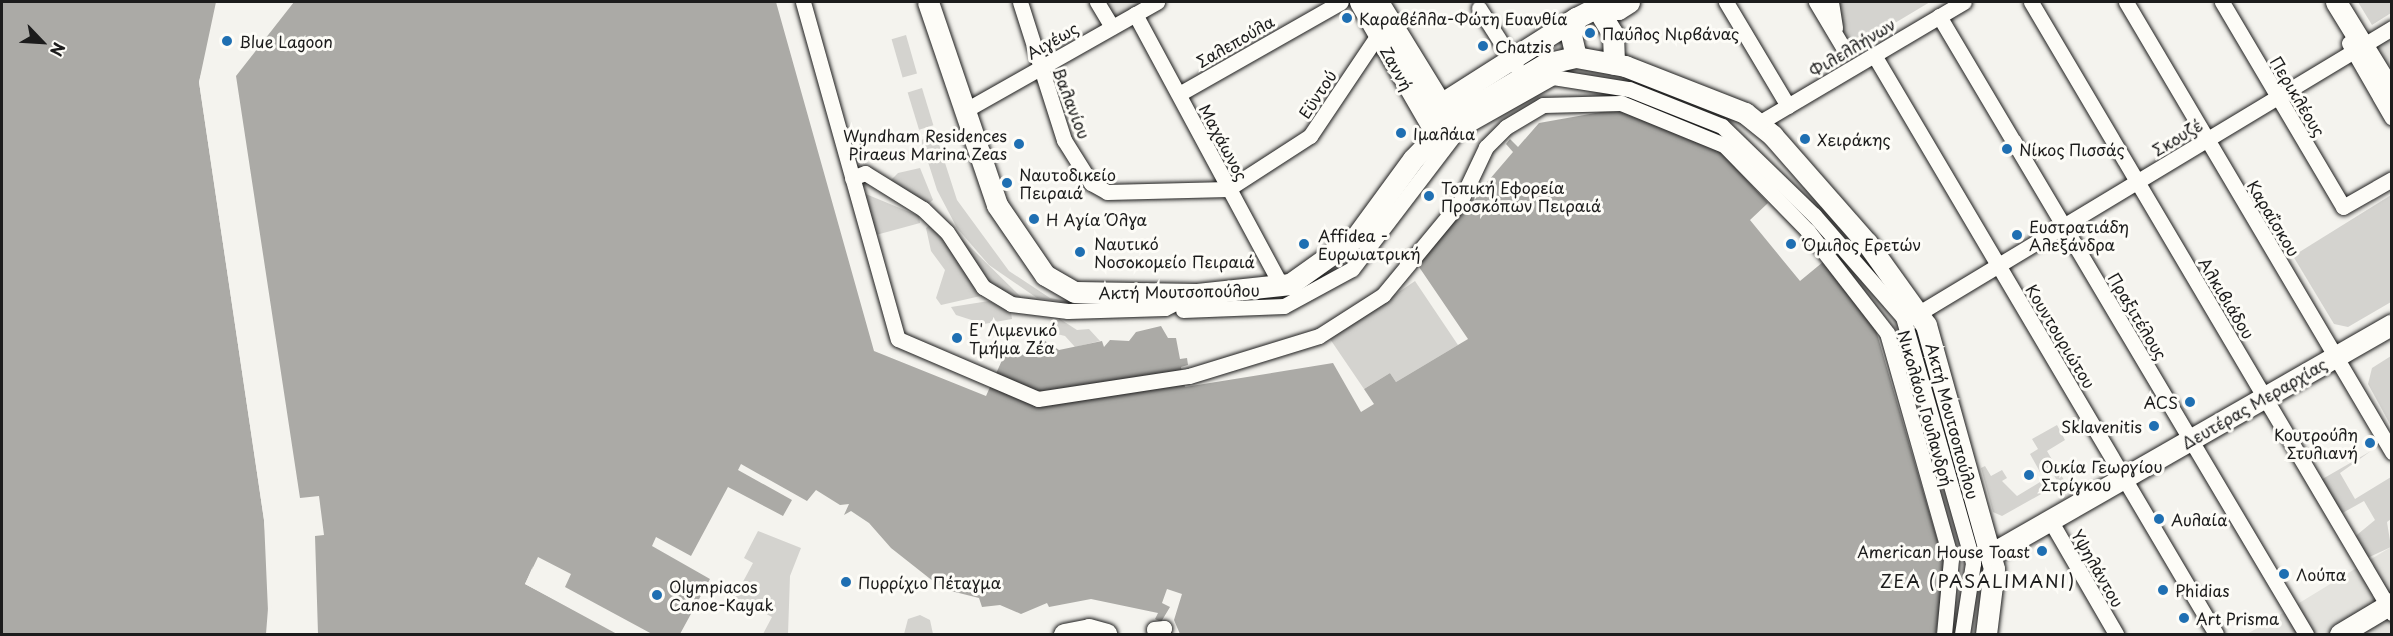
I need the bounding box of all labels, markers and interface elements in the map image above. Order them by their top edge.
place label: Καραβέλλα-Φώτη Ευανθία [1359,8,1568,28]
street label: Σαλεπούλα [1193,11,1277,71]
marker: Καραβέλλα-Φώτη Ευανθία [1340,11,1354,25]
north arrow [12,12,72,72]
street label: Φιλελλήνων [1805,14,1899,80]
street label: Αιγέως [1023,18,1081,62]
place label: Παύλος Νιρβάνας [1602,23,1740,43]
marker: Παύλος Νιρβάνας [1583,26,1597,40]
place label: Blue Lagoon [239,31,332,51]
marker: Blue Lagoon [220,34,234,48]
place label: Chatzis [1495,36,1552,56]
text: N [45,39,72,60]
marker: Chatzis [1476,39,1490,53]
street label: Ζαννή [1377,42,1417,94]
street label: Περικλέους [2266,52,2330,140]
street label: Βαλανίου [1050,65,1094,141]
street label: Εϋντού [1294,66,1340,122]
street label: Μαχάωνος [1196,101,1252,183]
street label: Σκουζέ [2149,115,2205,159]
place label: Ιμαλάια [1413,123,1475,143]
place label: Wyndham Residences Piraeus Marina Zeas [843,125,1007,163]
marker: Ιμαλάια [1394,126,1408,140]
place label: Χειράκης [1817,129,1891,149]
marker: Χειράκης [1798,132,1812,146]
marker: Wyndham Residences Piraeus Marina Zeas [1012,137,1026,151]
place label: Νίκος Πισσάς [2019,139,2125,159]
marker: Νίκος Πισσάς [2000,142,2014,156]
place label: Ναυτοδικείο Πειραιά [1019,164,1116,202]
marker: Ναυτοδικείο Πειραιά [1000,176,1014,190]
place label: Τοπική Εφορεία Προσκόπων Πειραιά [1441,177,1602,215]
street label: Καραΐσκου [2244,177,2304,259]
marker: Τοπική Εφορεία Προσκόπων Πειραιά [1422,189,1436,203]
place label: Η Αγία Όλγα [1046,209,1147,229]
marker: Η Αγία Όλγα [1027,212,1041,226]
place label: Ευστρατιάδη Αλεξάνδρα [2029,216,2129,254]
place label: Affidea - Ευρωιατρική [1318,225,1420,263]
marker: Ευστρατιάδη Αλεξάνδρα [2010,228,2024,242]
place label: Ναυτικό Νοσοκομείο Πειραιά [1094,233,1257,271]
place label: Όμιλος Ερετών [1803,234,1922,254]
marker: Affidea - Ευρωιατρική [1295,235,1313,253]
marker: Όμιλος Ερετών [1784,237,1798,251]
marker: Ναυτικό Νοσοκομείο Πειραιά [1071,243,1089,261]
street label: Αλκιβιάδου [2195,254,2259,342]
street label: Πραξιτέλους [2105,269,2171,363]
street label: Ακτή Μουτσοπούλου [1098,280,1260,302]
street label: Κουντουριώτου [2022,281,2100,391]
place label: Ε' Λιμενικό Τμήμα Ζέα [969,319,1058,357]
street label: Νικολάου Γουλανδρή [1895,328,1957,488]
marker: Ε' Λιμενικό Τμήμα Ζέα [950,331,964,345]
street label: Ακτή Μουτσοπούλου [1923,341,1983,501]
street label: Δευτέρας Μεραρχίας [2178,353,2330,453]
place label: ACS [2144,392,2178,412]
marker: ACS [2183,395,2197,409]
place label: Sklavenitis [2061,416,2142,436]
marker: Sklavenitis [2147,419,2161,433]
place label: Κουτρούλη Στυλιανή [2274,424,2358,462]
marker: Κουτρούλη Στυλιανή [2363,436,2377,450]
place label: Οικία Γεωργίου Στρίγκου [2041,456,2162,494]
marker: Οικία Γεωργίου Στρίγκου [2022,468,2036,482]
place label: Αυλαία [2171,509,2228,529]
marker: Αυλαία [2152,512,2166,526]
street label: Υψηλάντου [2068,526,2128,610]
place label: American House Toast [1857,541,2030,561]
marker: American House Toast [2035,544,2049,558]
place label: Λούπα [2296,564,2346,584]
marker: Λούπα [2277,567,2291,581]
district label: ZEA (PASALIMANI) [1879,570,2077,592]
place label: Πυρρίχιο Πέταγμα [858,572,1002,592]
marker: Πυρρίχιο Πέταγμα [839,575,853,589]
place label: Olympiacos Canoe-Kayak [669,576,774,614]
place label: Phidias [2175,580,2229,600]
marker: Phidias [2156,583,2170,597]
marker: Olympiacos Canoe-Kayak [650,588,664,602]
place label: Art Prisma [2196,608,2281,628]
marker: Art Prisma [2177,611,2191,625]

